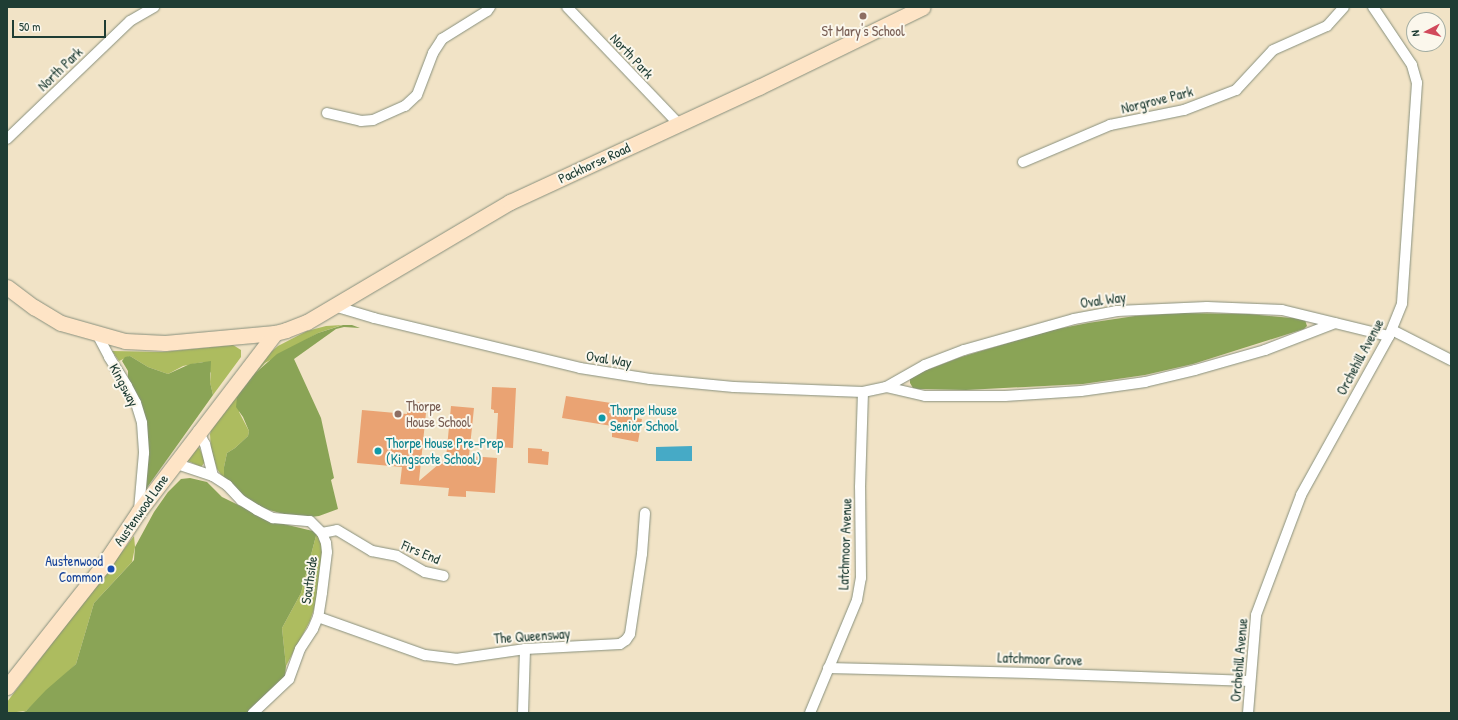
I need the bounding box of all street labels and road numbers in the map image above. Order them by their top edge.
street label: North Park [607,30,657,82]
street label: North Park [34,44,86,94]
street label: Norgrove Park [1119,83,1195,117]
street label: Packhorse Road [555,139,633,187]
street label: Oval Way [1079,288,1127,312]
street label: Orchehill Avenue [1333,316,1387,398]
street label: Oval Way [585,347,633,371]
street label: Kingsway [106,361,142,409]
street label: Austenwood Lane [110,471,172,549]
street label: Latchmoor Avenue [835,498,855,590]
street label: Firs End [399,536,443,568]
street label: Southside [297,555,321,605]
street label: Orchehill Avenue [1227,618,1251,702]
street label: The Queensway [493,625,571,647]
street label: Latchmoor Grove [997,649,1083,669]

